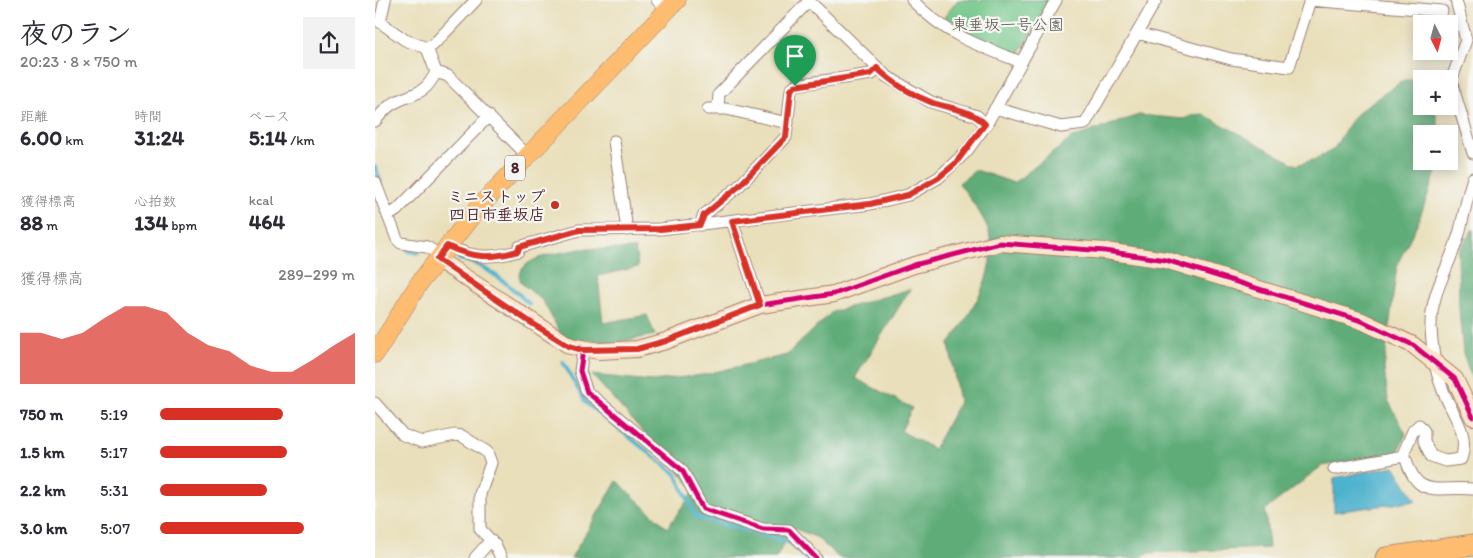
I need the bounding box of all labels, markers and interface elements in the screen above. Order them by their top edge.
park label: 東垂坂一号公園 [952,15,1064,34]
north arrow [1413,15,1457,60]
map controls [1413,15,1458,170]
text: 夜のラン [20,16,132,50]
button: share [303,17,355,69]
pin [774,35,816,86]
icon: arrive [781,42,809,70]
text: 20:23 · 8 × 750 m [20,52,137,71]
button: + [1413,70,1458,115]
text: 距離 [20,108,48,125]
text: 時間 [134,108,162,125]
text: ペース [249,108,290,125]
text: 6.00 [20,125,62,150]
text: 31:24 [134,125,184,150]
text: 5:14 [249,125,287,150]
button: − [1413,125,1458,170]
text: km [62,132,84,149]
text: /km [287,132,315,149]
road number: 8 [505,156,525,180]
place label: ミニストップ 四日市垂坂店 [447,187,545,224]
text: kcal [249,192,274,209]
text: 獲得標高 [20,193,76,210]
text: 心拍数 [134,193,176,210]
marker: ミニストップ 四日市垂坂店 [549,199,561,211]
text: 464 [249,209,285,234]
text: 88 [20,210,43,235]
text: 134 [134,210,168,235]
text: m [43,217,58,234]
text: bpm [168,217,197,234]
text: 289–299 m [278,265,355,284]
text: 獲得標高 [20,269,84,288]
text: 750 m [20,405,63,424]
text: 5:19 [100,405,128,424]
text: 1.5 km [20,443,65,462]
text: 5:17 [100,443,128,462]
text: 2.2 km [20,481,66,500]
text: 5:31 [100,481,128,500]
text: 3.0 km [20,519,67,538]
text: 5:07 [100,519,130,538]

